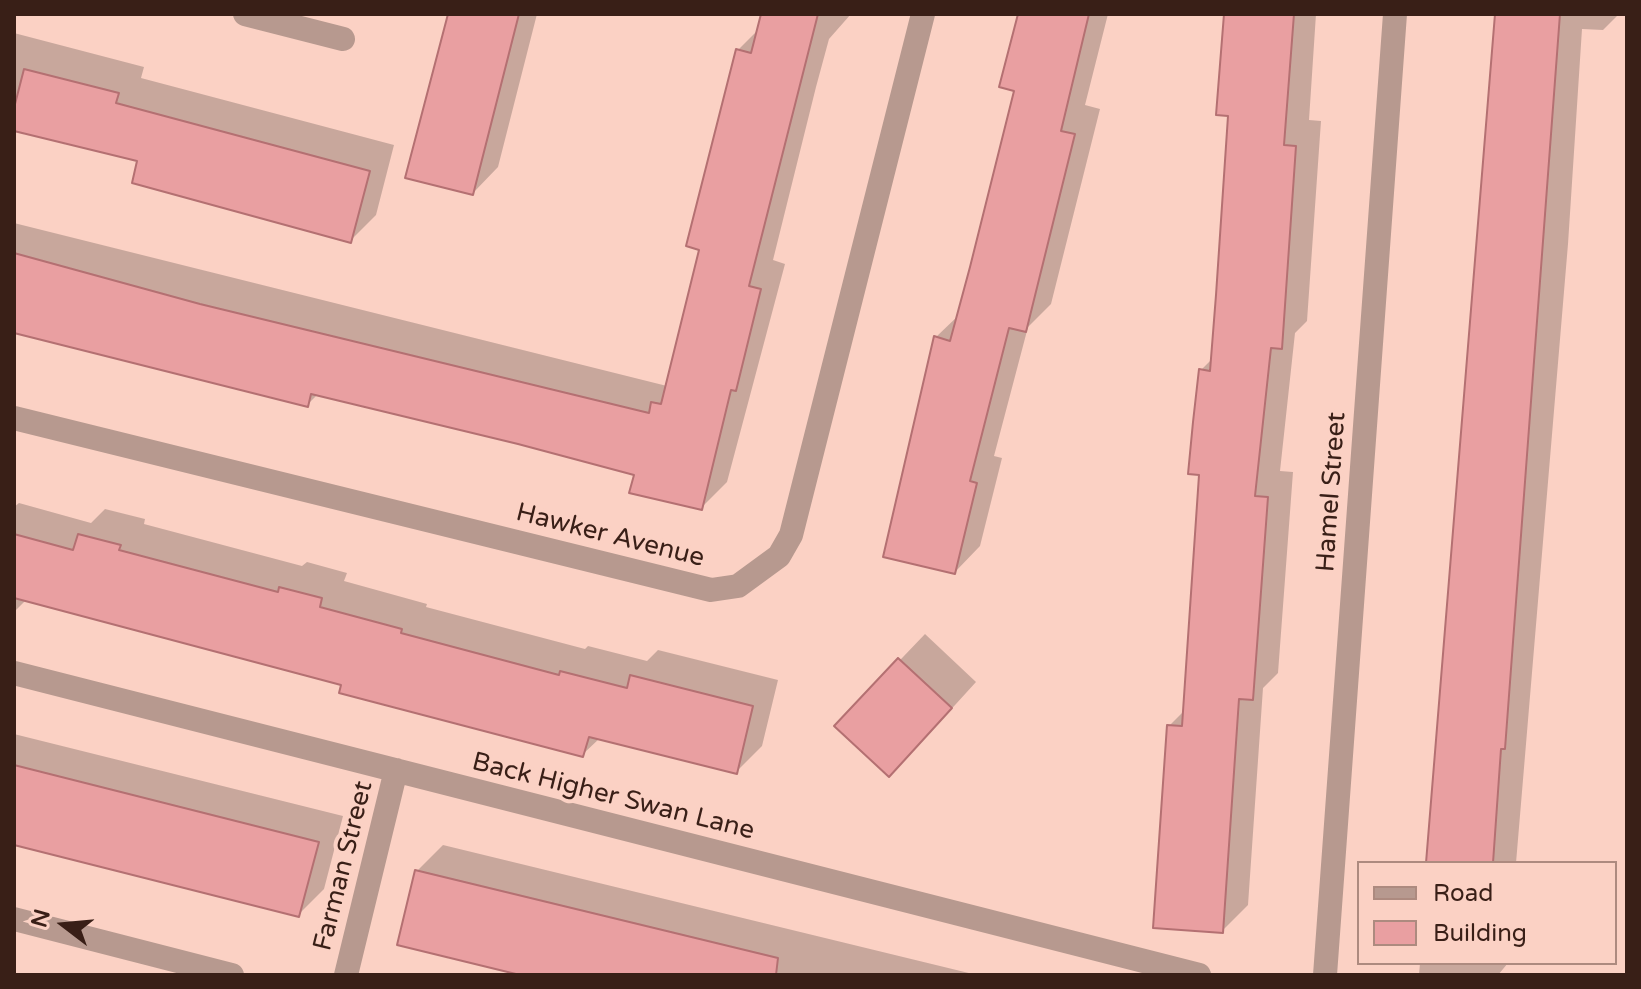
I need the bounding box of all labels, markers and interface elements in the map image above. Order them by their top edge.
street label: Hamel Street [1311,411,1353,573]
street label: Hawker Avenue [513,498,707,574]
street label: Back Higher Swan Lane [469,747,757,847]
street label: Farman Street [308,778,380,954]
legend [1357,861,1617,965]
text: Road [1433,879,1493,908]
north arrow [24,885,104,965]
text: N [26,906,56,930]
text: Building [1433,919,1527,948]

